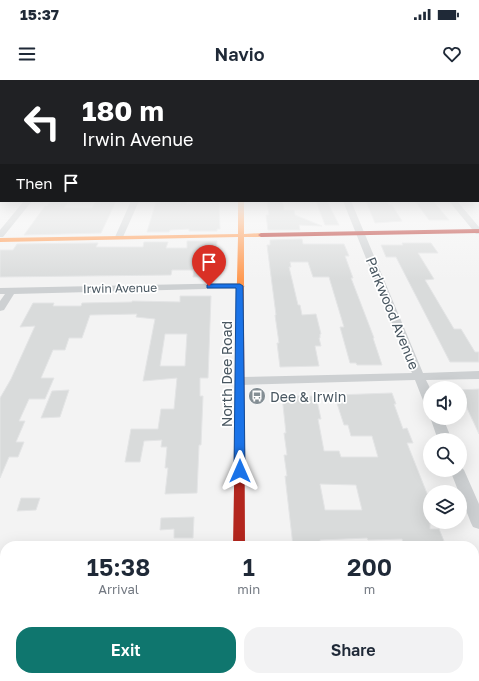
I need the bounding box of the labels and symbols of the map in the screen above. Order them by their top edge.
pin [192,245,226,286]
street label: Parkwood Avenue [363,254,423,372]
street label: Irwin Avenue [83,280,157,296]
street label: North Dee Road [218,321,235,427]
bus stop icon: Dee & Irwin [247,386,267,406]
place label: Dee & Irwin [270,388,346,405]
position arrow [219,450,261,492]

